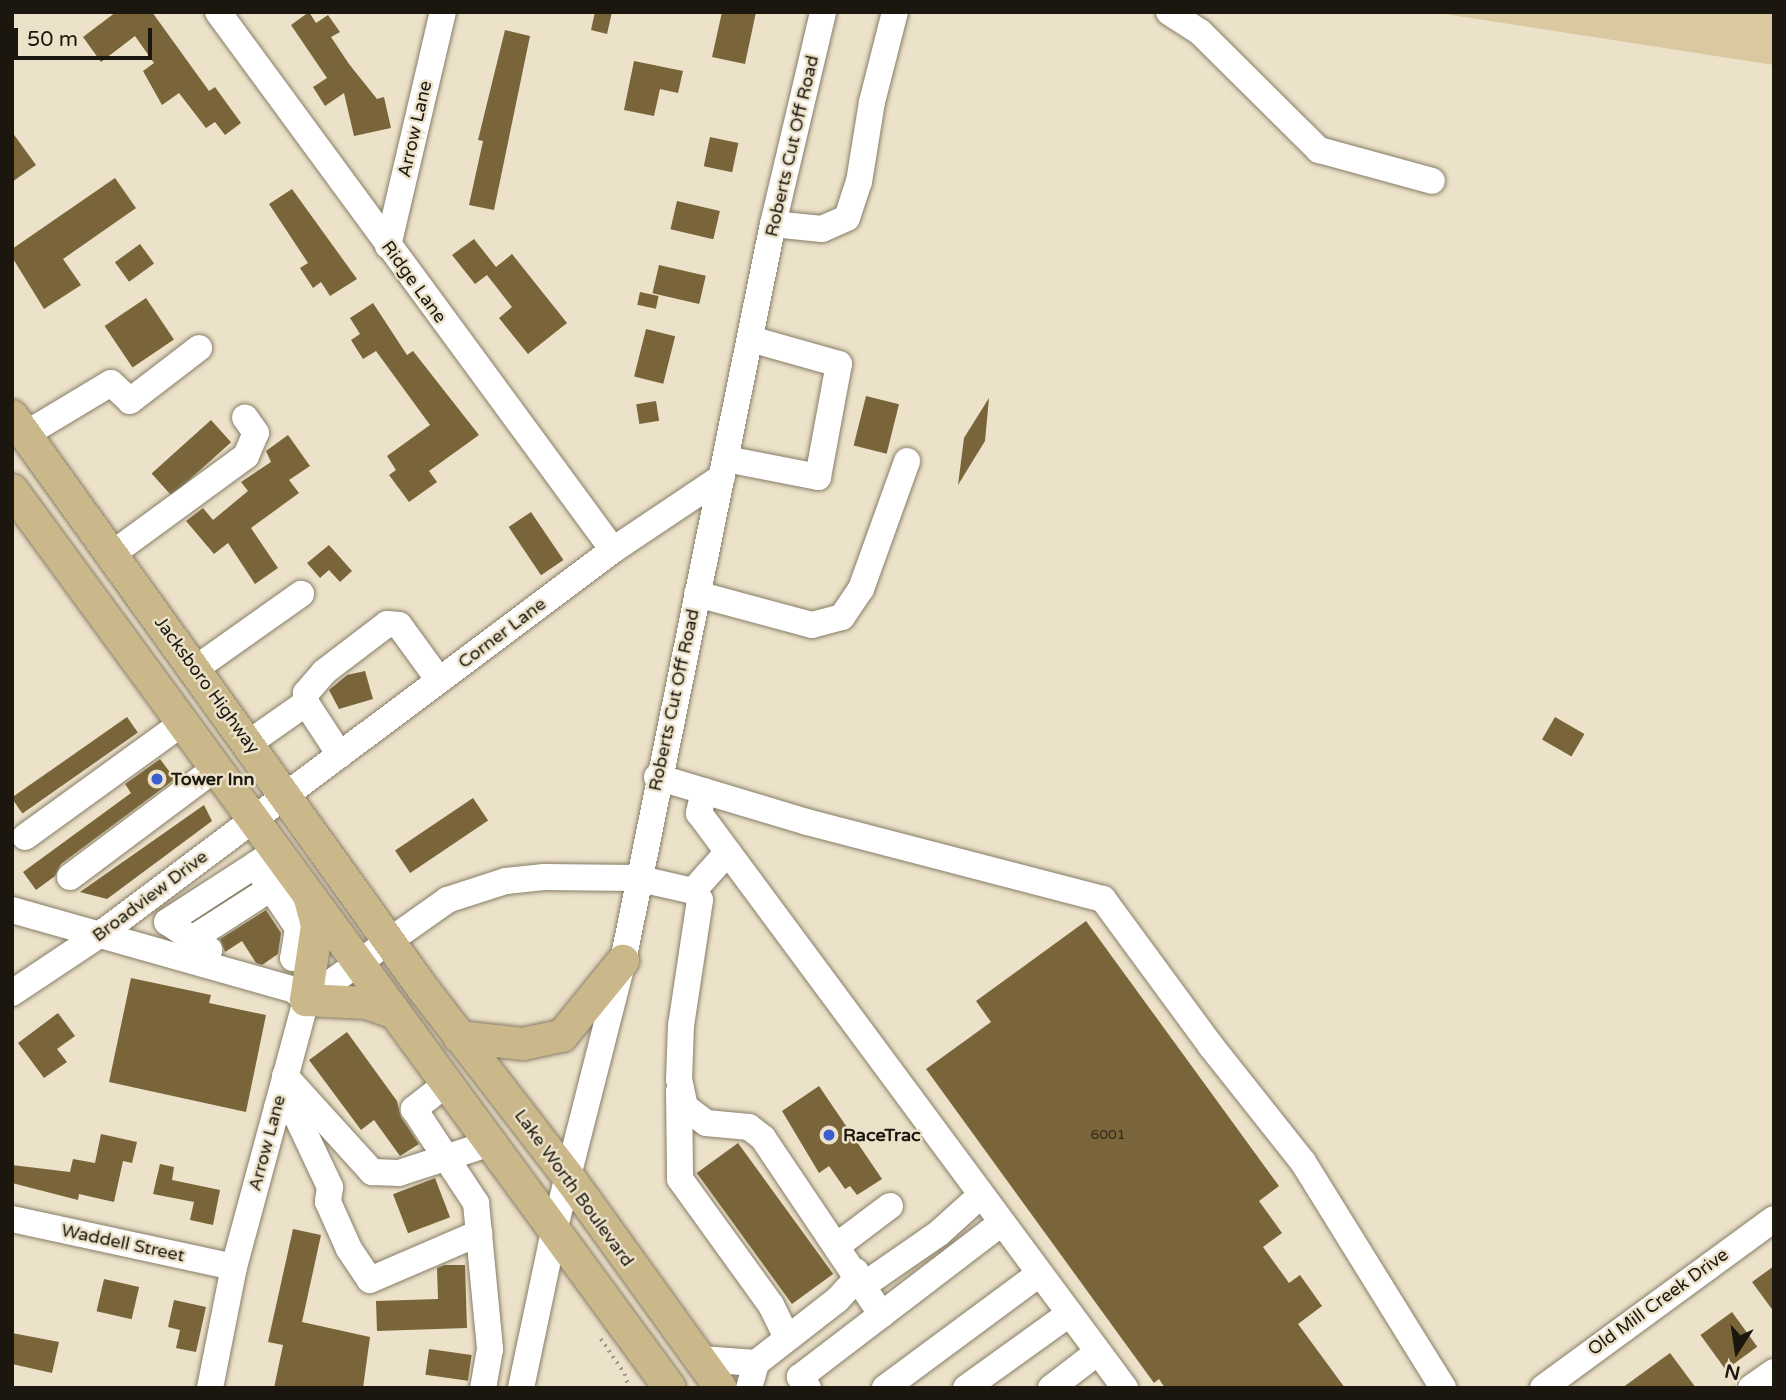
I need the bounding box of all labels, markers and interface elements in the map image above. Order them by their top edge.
scale bar [18,14,156,58]
text: 50 m [27,27,78,52]
street label: Roberts Cut Off Road [761,53,823,239]
street label: Arrow Lane [393,79,437,179]
street label: Ridge Lane [377,237,451,327]
street label: Corner Lane [454,593,550,673]
street label: Roberts Cut Off Road [644,607,704,793]
street label: Jacksboro Highway [150,612,264,758]
place label: Tower Inn [171,768,254,790]
marker: Tower Inn [149,771,165,787]
street label: Broadview Drive [88,846,212,946]
street label: Arrow Lane [244,1093,290,1193]
street label: Lake Worth Boulevard [510,1105,638,1271]
place label: RaceTrac [843,1124,921,1146]
marker: RaceTrac [821,1127,837,1143]
house number: 6001 [1090,1127,1126,1143]
street label: Waddell Street [59,1219,187,1267]
street label: Old Mill Creek Drive [1583,1244,1733,1360]
north arrow [1702,1316,1772,1386]
text: N [1723,1359,1742,1384]

